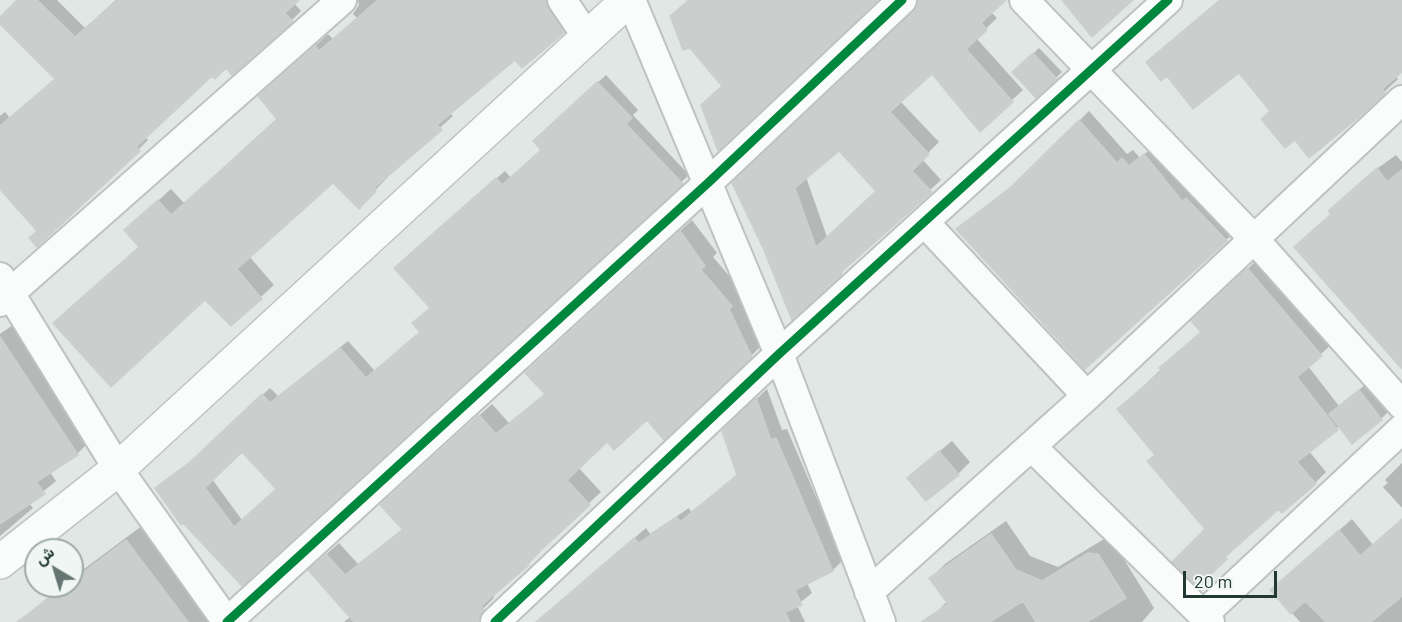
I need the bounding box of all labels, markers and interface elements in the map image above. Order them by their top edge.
north arrow [24,538,84,598]
text: ش [30,542,57,568]
scale bar [1186,559,1280,597]
text: 20 m [1194,570,1232,592]

